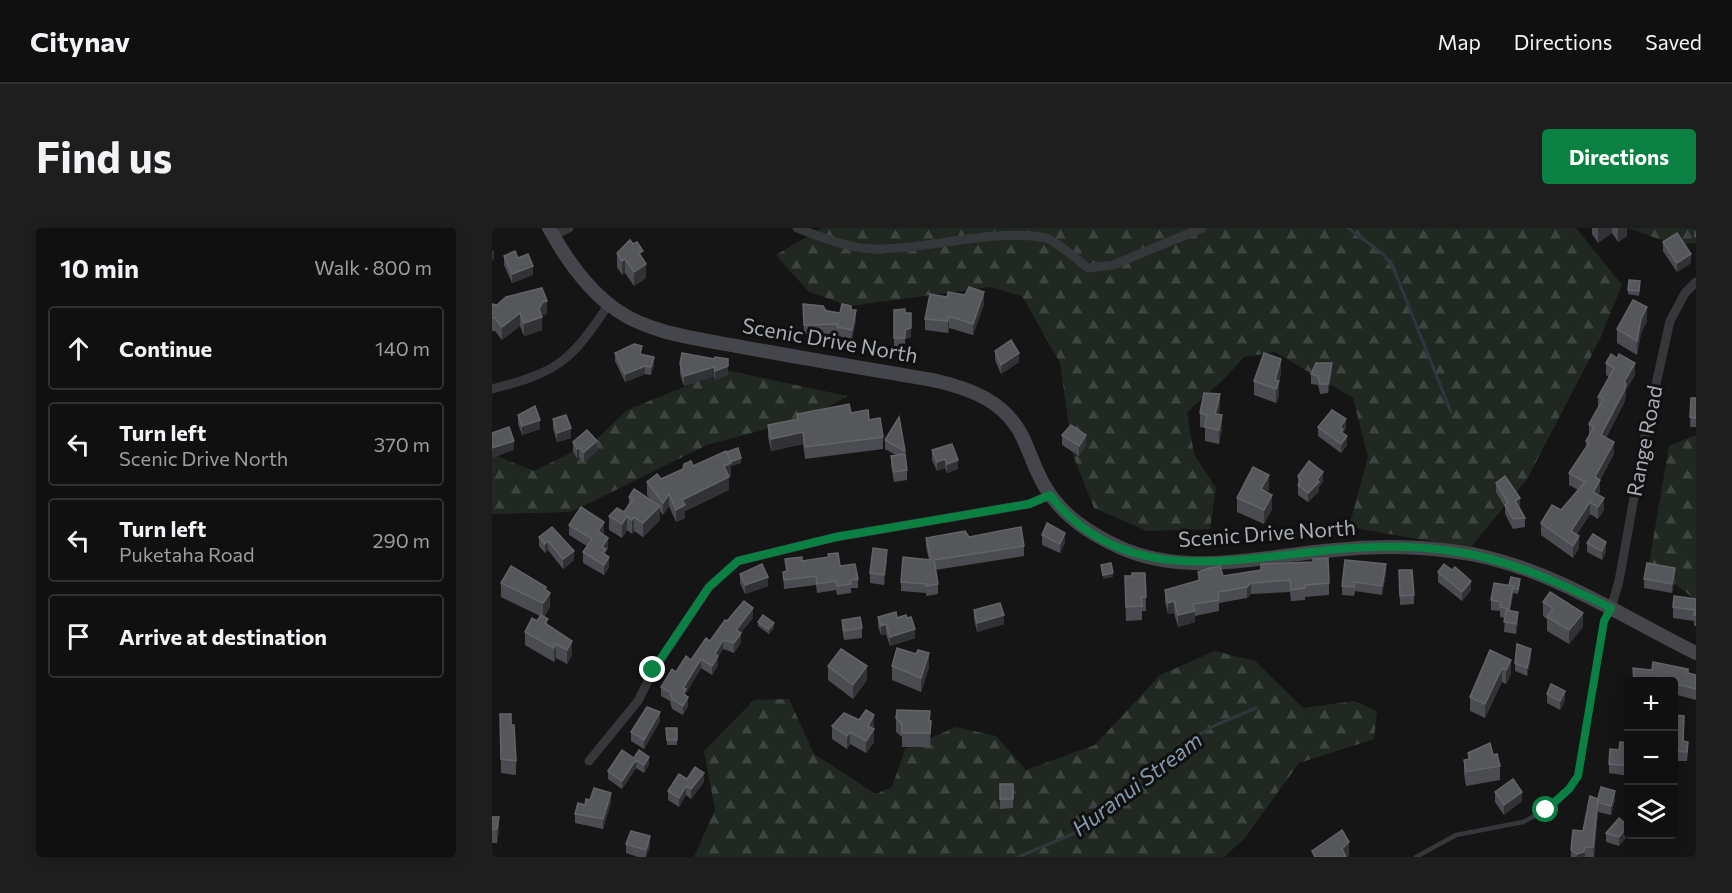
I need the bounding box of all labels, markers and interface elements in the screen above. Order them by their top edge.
text: Citynav [30,24,130,58]
text: Map [1438,29,1481,54]
text: Directions [1514,29,1612,54]
text: Saved [1645,29,1702,54]
button: Directions [1542,129,1696,184]
text: Find us [36,130,172,182]
text: 10 min [60,252,139,283]
text: Walk · 800 m [314,255,432,279]
street label: Scenic Drive North [741,312,920,367]
icon: ahead [62,332,95,365]
text: Continue [119,335,212,362]
text: 140 m [375,336,430,360]
street label: Range Road [1621,383,1667,498]
text: Turn left [119,419,206,446]
icon: left [62,428,95,461]
text: 370 m [374,432,430,456]
text: Scenic Drive North [119,446,288,470]
street label: Scenic Drive North [1177,514,1356,551]
text: Turn left [119,515,206,542]
icon: left [62,524,95,557]
text: 290 m [372,528,430,552]
text: Puketaha Road [119,542,255,566]
icon: arrive [62,620,95,653]
text: Arrive at destination [119,623,327,650]
route end [639,656,665,682]
map controls [1624,677,1678,839]
button: + [1624,677,1678,731]
water label: Huranui Stream [1066,726,1207,841]
button: − [1624,731,1678,785]
button: layers [1624,785,1678,839]
route start [1532,796,1558,822]

